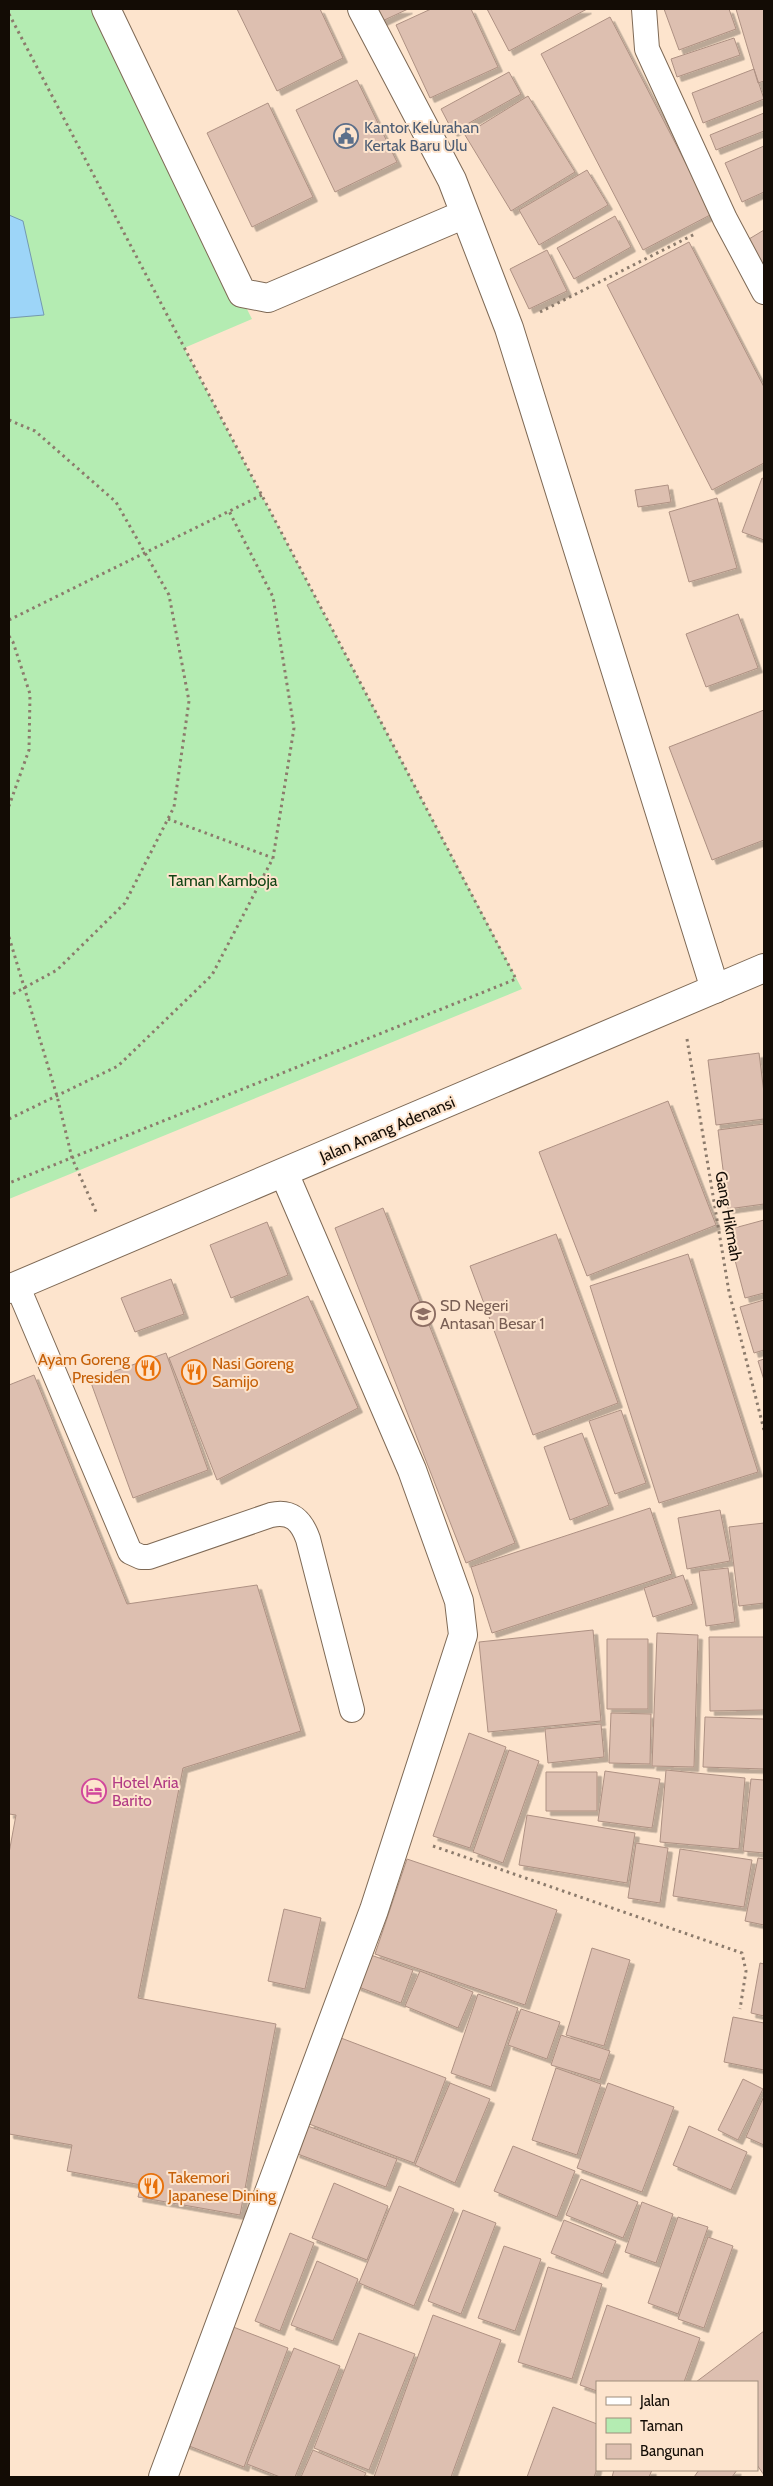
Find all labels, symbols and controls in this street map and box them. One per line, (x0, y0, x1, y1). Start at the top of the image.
place label: Kantor Kelurahan Kertak Baru Ulu (364, 118, 479, 155)
public building icon: Kantor Kelurahan Kertak Baru Ulu (333, 123, 359, 149)
park label: Taman Kamboja (168, 871, 278, 890)
street label: Jalan Anang Adenansi (316, 1092, 458, 1167)
street label: Gang Hikmah (711, 1170, 746, 1263)
place label: SD Negeri Antasan Besar 1 (440, 1296, 545, 1333)
school or university icon: SD Negeri Antasan Besar 1 (410, 1301, 436, 1327)
place label: Ayam Goreng Presiden (38, 1350, 131, 1387)
place label: Nasi Goreng Samijo (212, 1354, 295, 1391)
restaurant icon: Ayam Goreng Presiden (135, 1355, 161, 1381)
restaurant icon: Nasi Goreng Samijo (181, 1359, 207, 1385)
place label: Hotel Aria Barito (112, 1773, 179, 1810)
hotel icon: Hotel Aria Barito (81, 1778, 107, 1804)
place label: Takemori Japanese Dining (167, 2168, 277, 2205)
restaurant icon: Takemori Japanese Dining (138, 2173, 164, 2199)
legend (596, 2381, 758, 2471)
text: Jalan (639, 2392, 670, 2410)
text: Taman (640, 2417, 683, 2435)
text: Bangunan (640, 2442, 704, 2460)

